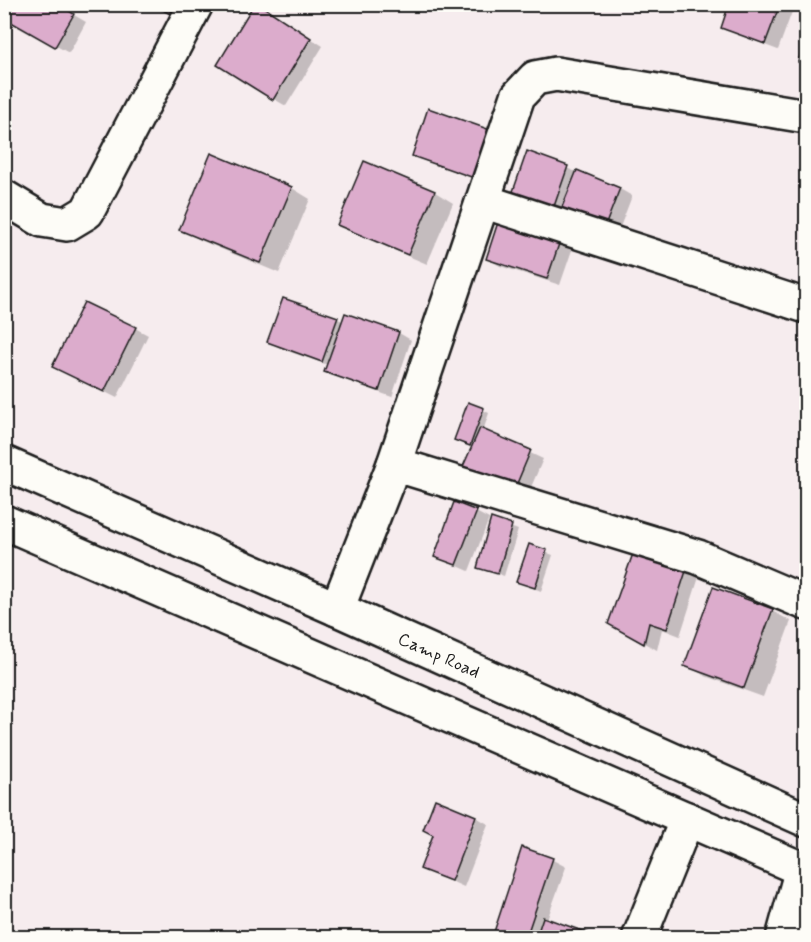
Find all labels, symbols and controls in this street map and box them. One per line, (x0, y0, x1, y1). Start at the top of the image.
street label: Camp Road (394, 627, 483, 685)

